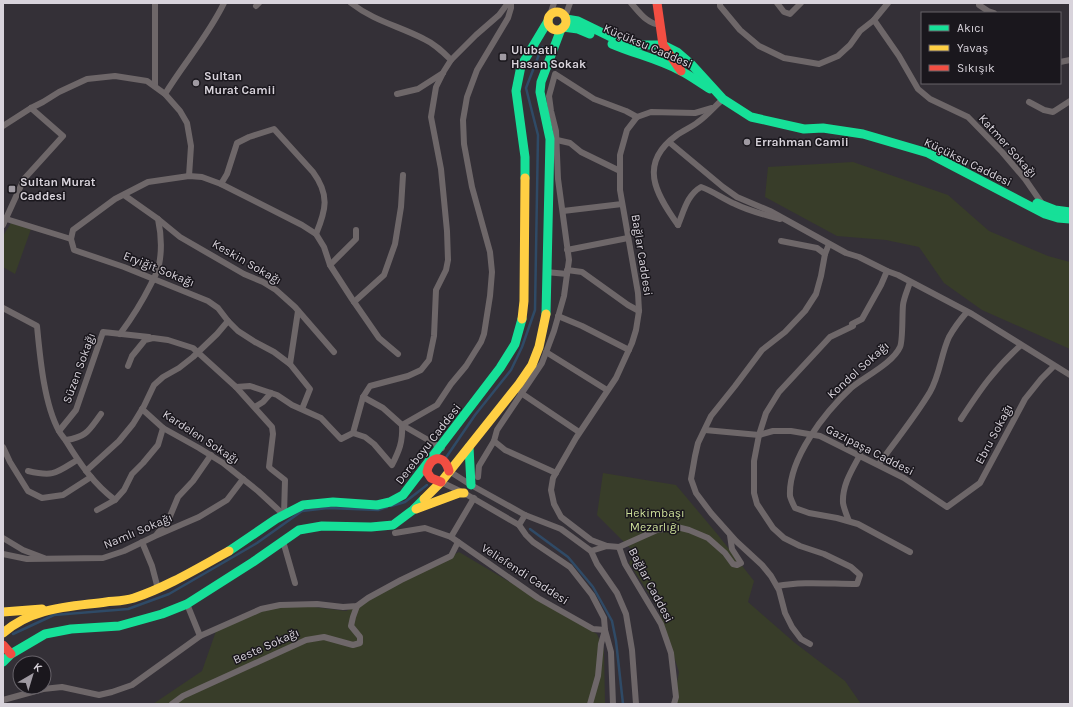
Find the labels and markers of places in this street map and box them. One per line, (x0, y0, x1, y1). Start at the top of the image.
place label: Ulubatlı Hasan Sokak (511, 43, 586, 71)
marker: Ulubatlı Hasan Sokak (498, 52, 508, 62)
place label: Sultan Murat Camii (204, 69, 275, 97)
marker: Sultan Murat Camii (191, 78, 201, 88)
place label: Errahman Camii (755, 135, 849, 149)
marker: Errahman Camii (742, 137, 752, 147)
place label: Sultan Murat Caddesi (20, 175, 96, 203)
marker: Sultan Murat Caddesi (7, 184, 17, 194)

